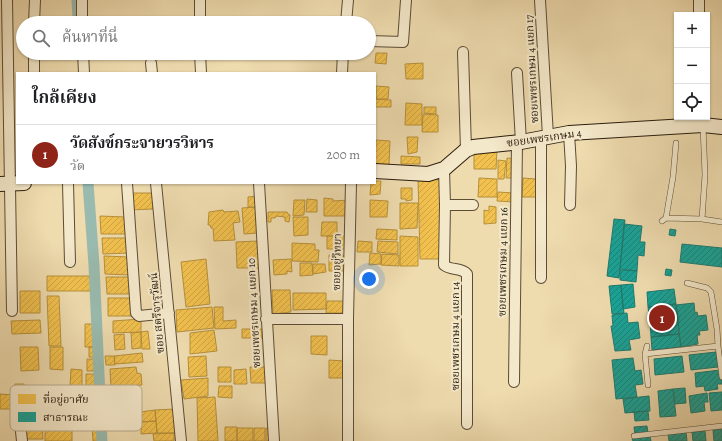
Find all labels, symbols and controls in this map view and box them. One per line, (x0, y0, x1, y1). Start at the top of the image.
map controls (674, 12, 710, 120)
button: + (674, 12, 710, 48)
street label: ซอยเพชรเกษม 4 แยก 17 (522, 14, 542, 124)
search box (16, 16, 376, 60)
icon: search (30, 27, 52, 49)
text: ค้นหาที่นี่ (62, 27, 118, 47)
button: − (674, 48, 710, 84)
button: locate (674, 84, 710, 120)
text: ใกล้เคียง (32, 86, 97, 109)
street label: ซอยเพชรเกษม 4 (506, 125, 582, 151)
text: วัดสังข์กระจายวรวิหาร (70, 133, 214, 153)
text: 1 (43, 146, 47, 163)
text: 200 m (327, 146, 360, 163)
text: วัด (70, 157, 85, 174)
street label: ซอยเพชรเกษม 4 แยก 16 (495, 207, 511, 317)
street label: ซอยอยู่วิทยา (329, 233, 345, 291)
street label: ซอยเพชรเกษม 4 แยก 10 (244, 258, 264, 368)
your location (359, 269, 379, 289)
street label: ซอย สตรีจารุวัฒน์ (146, 272, 168, 354)
street label: ซอยเพชรเกษม 4 แยก 14 (448, 281, 463, 391)
pin: 1 (649, 303, 675, 333)
legend (10, 385, 142, 431)
text: ที่อยู่อาศัย (43, 391, 89, 407)
text: สาธารณะ (43, 410, 88, 425)

